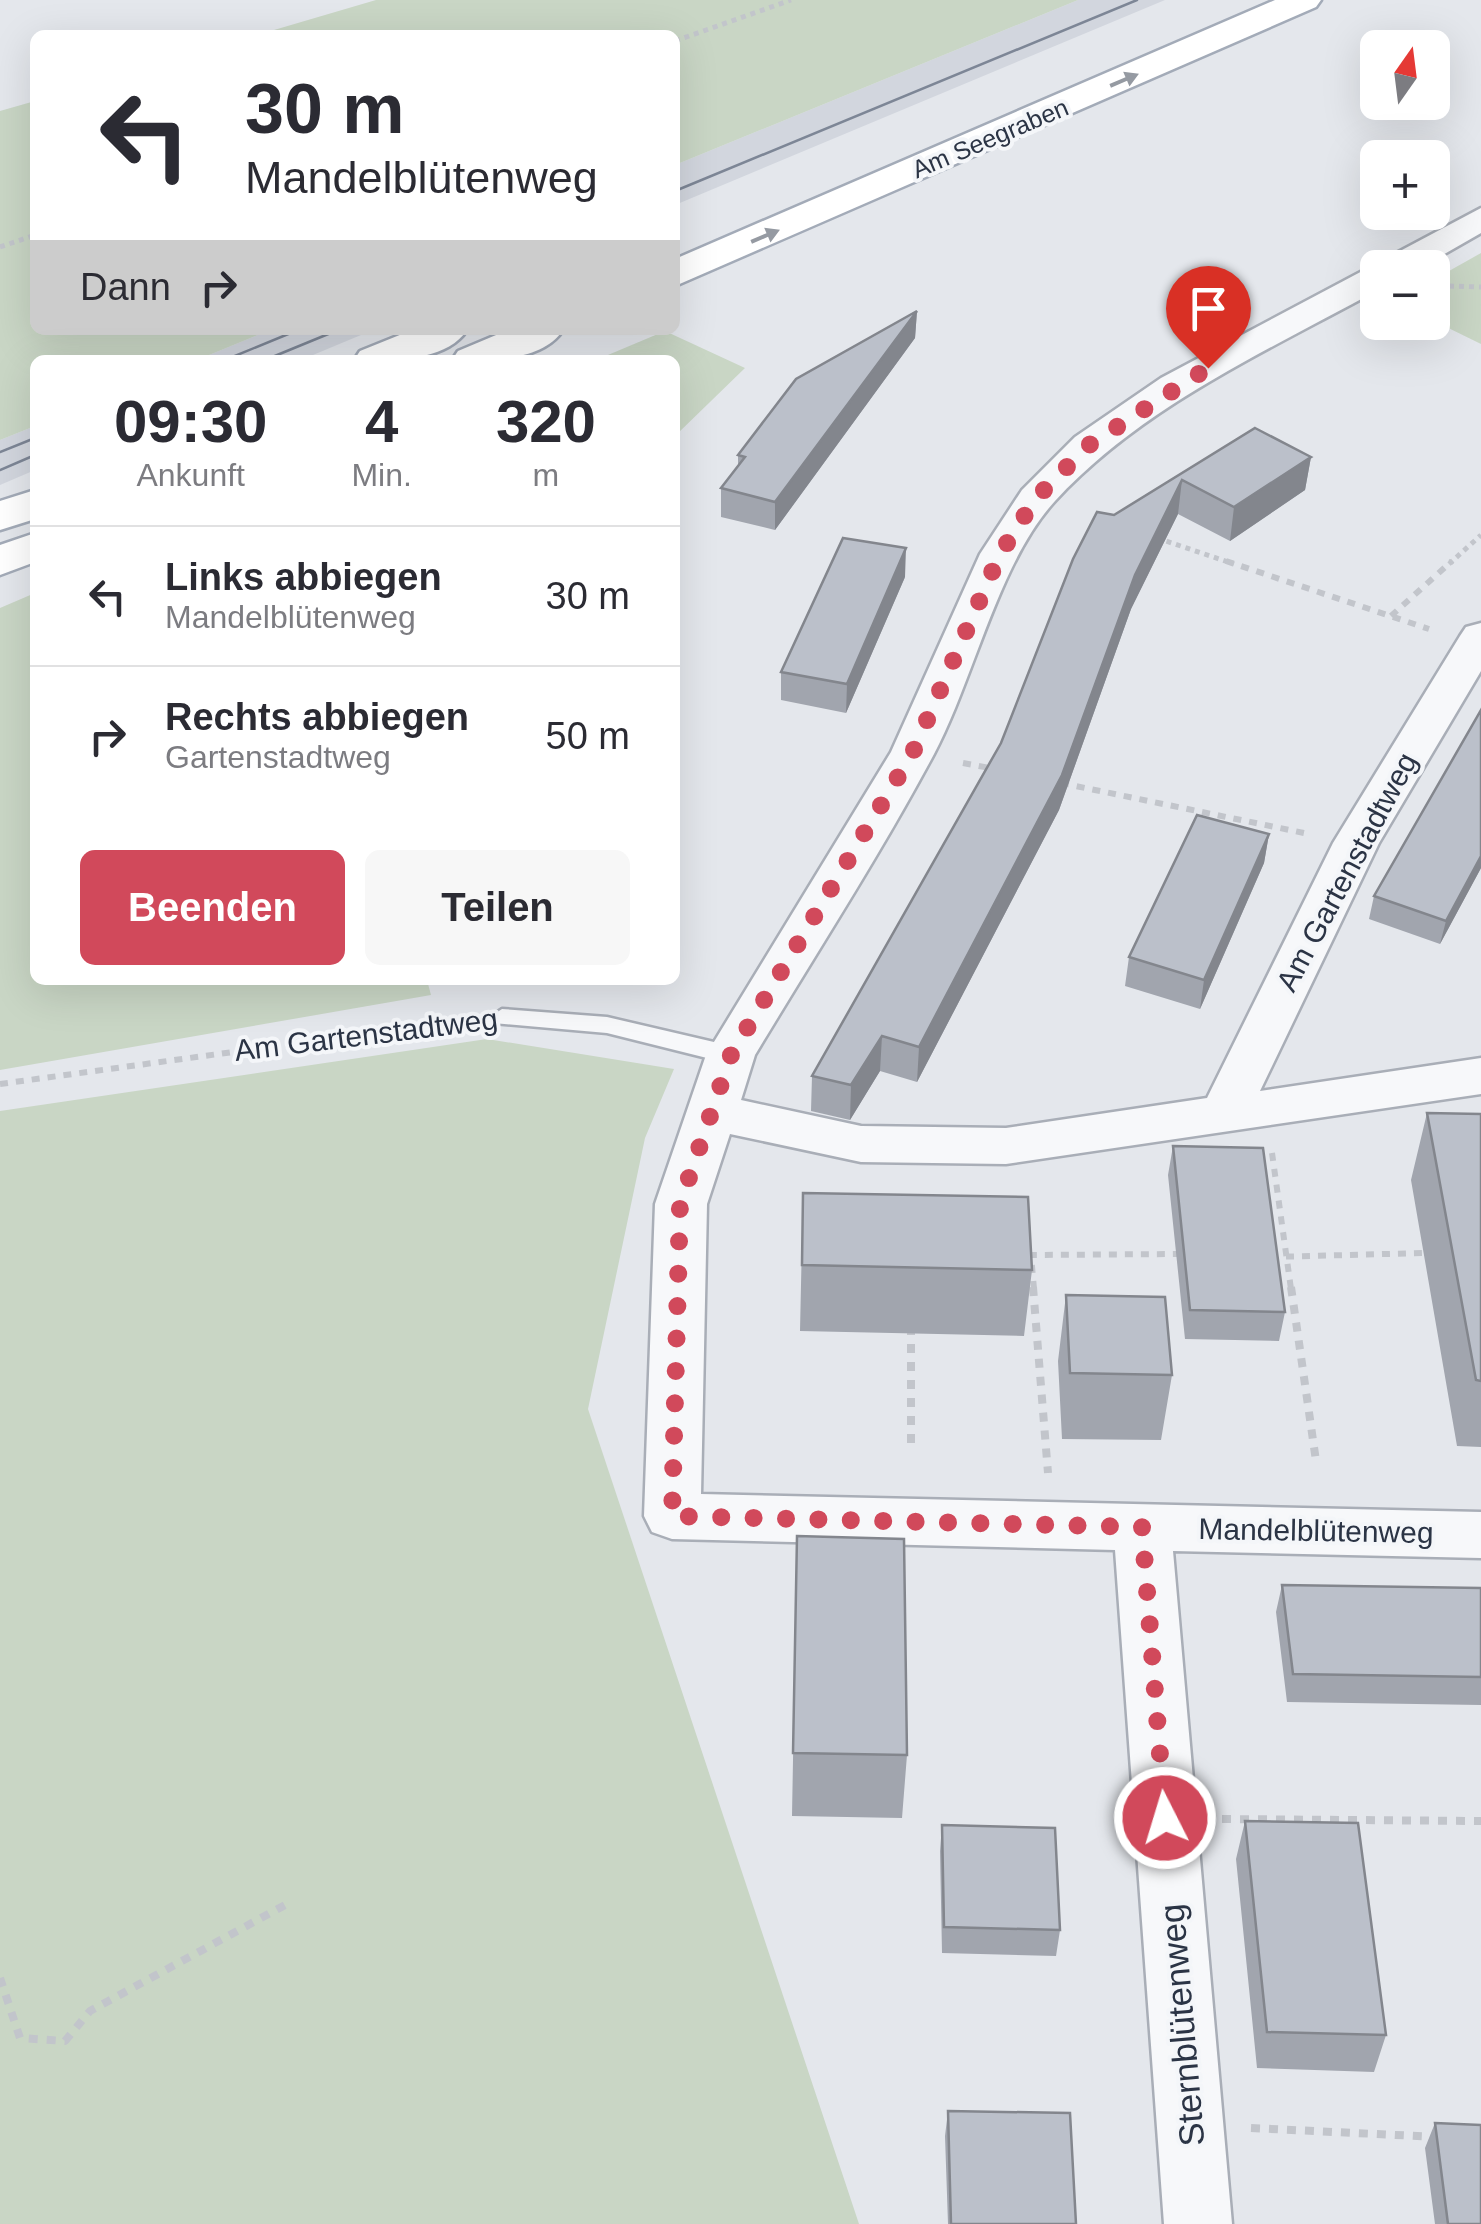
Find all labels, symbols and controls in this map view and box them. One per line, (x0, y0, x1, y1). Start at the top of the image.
north arrow (1360, 30, 1450, 120)
map controls (1360, 30, 1450, 340)
icon: left (80, 70, 210, 200)
text: 30 m (245, 70, 405, 148)
one-way arrow (1109, 72, 1139, 88)
street label: Am Seegraben (908, 93, 1072, 183)
button: + (1360, 140, 1450, 230)
text: Mandelblütenweg (245, 152, 598, 203)
one-way arrow (750, 228, 780, 244)
button: − (1360, 250, 1450, 340)
icon: right (191, 260, 246, 315)
text: Dann (80, 266, 171, 308)
pin (1166, 266, 1251, 369)
icon: arrive (1181, 281, 1236, 336)
text: 09:30 (114, 388, 267, 455)
text: 4 (365, 388, 398, 455)
text: 320 (496, 388, 596, 455)
text: Ankunft (136, 457, 245, 493)
text: Min. (351, 457, 412, 493)
text: m (533, 457, 559, 493)
text: Links abbiegen (165, 556, 442, 598)
icon: left (80, 569, 135, 624)
text: 30 m (546, 575, 630, 617)
text: Mandelblütenweg (165, 599, 416, 635)
text: Rechts abbiegen (165, 696, 469, 738)
icon: right (80, 709, 135, 764)
text: 50 m (546, 715, 630, 757)
text: Gartenstadtweg (165, 739, 391, 775)
street label: Am Gartenstadtweg (1270, 747, 1423, 997)
button: Beenden (80, 850, 345, 965)
button: Teilen (365, 850, 630, 965)
street label: Am Gartenstadtweg (232, 1002, 500, 1067)
street label: Mandelblütenweg (1198, 1512, 1434, 1549)
position arrow (1113, 1766, 1217, 1870)
street label: Sternblütenweg (1151, 1902, 1212, 2148)

